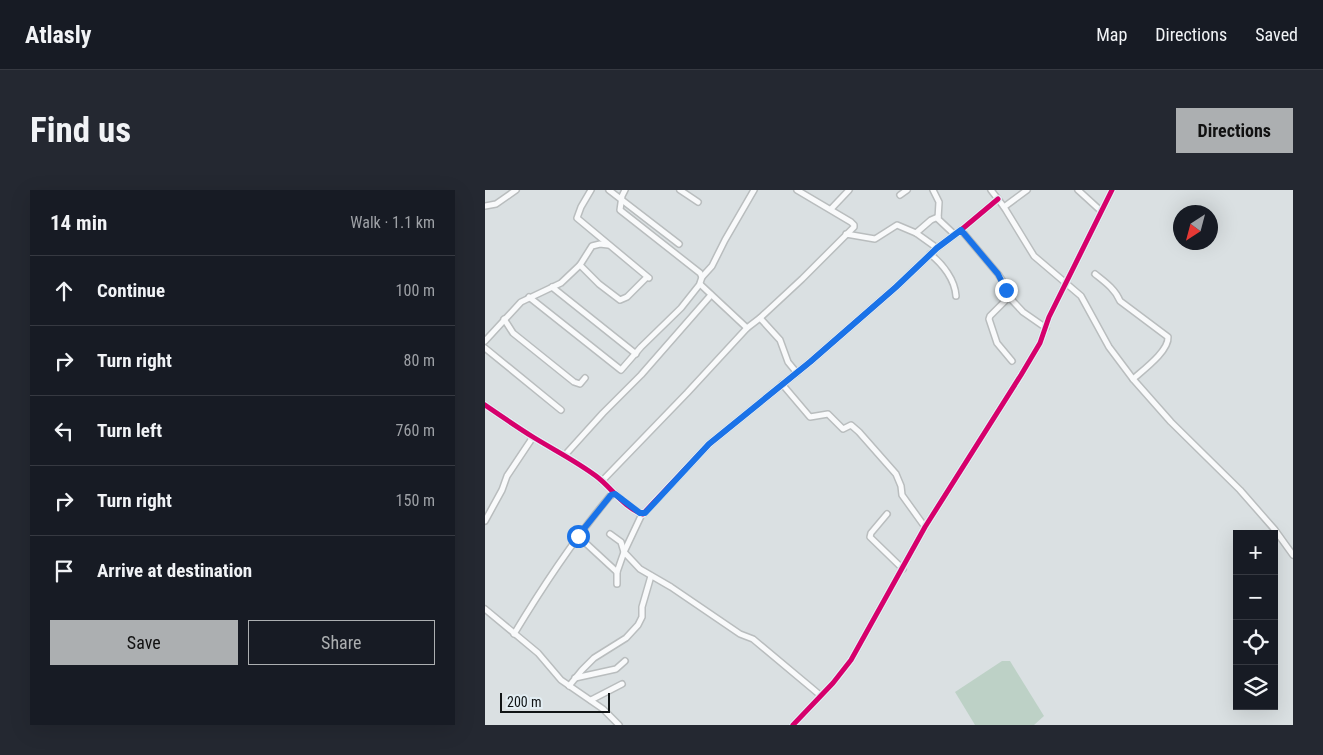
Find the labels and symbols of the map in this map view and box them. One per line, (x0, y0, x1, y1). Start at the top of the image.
north arrow (1173, 205, 1218, 250)
route end (995, 279, 1018, 302)
route start (567, 525, 590, 548)
scale bar (500, 690, 610, 713)

